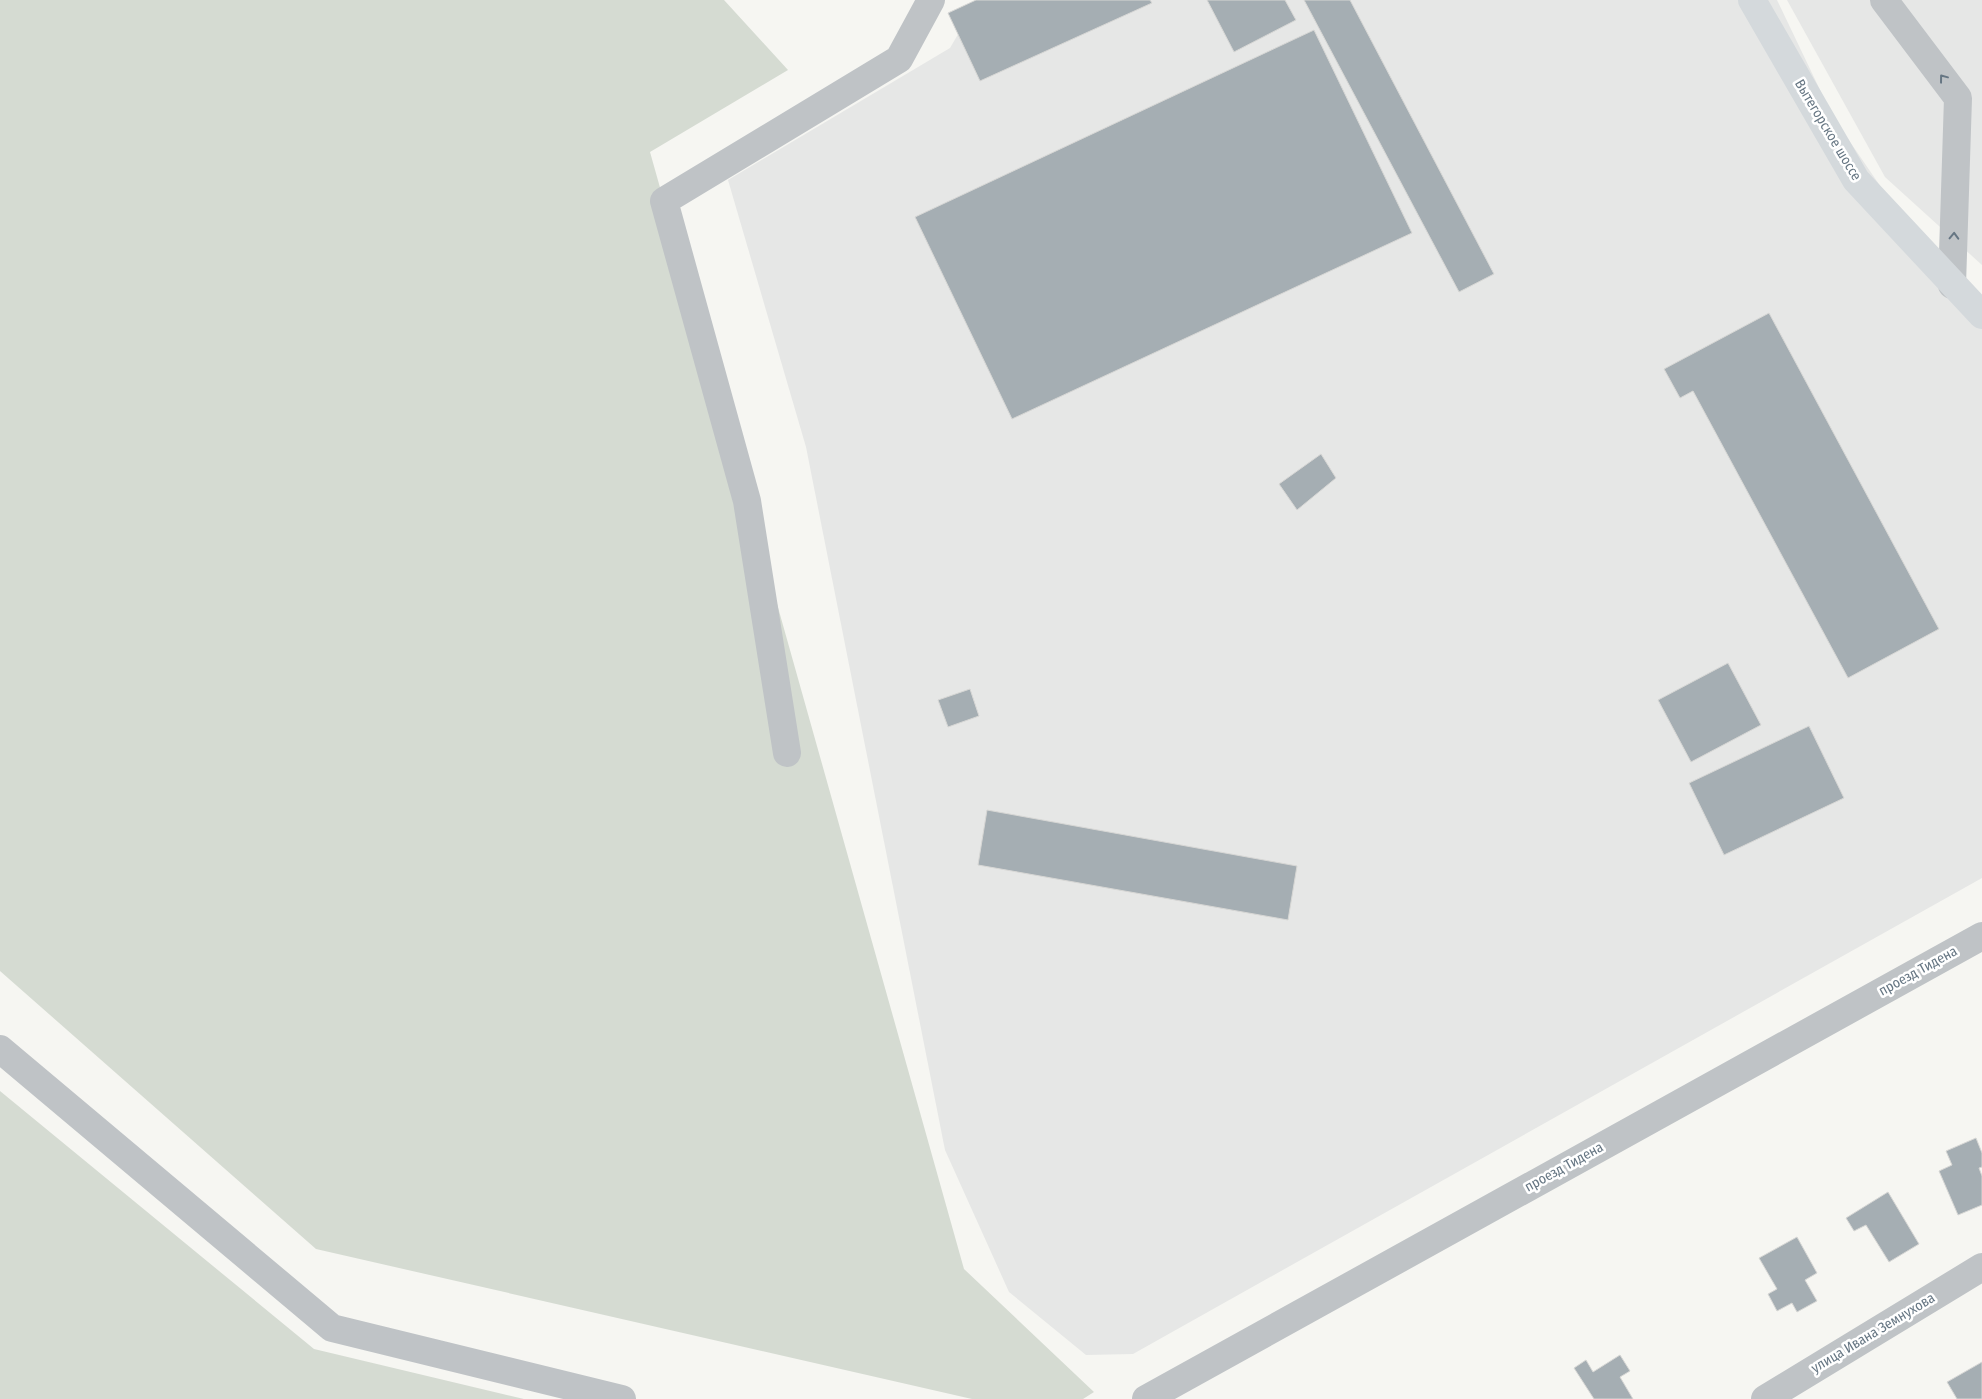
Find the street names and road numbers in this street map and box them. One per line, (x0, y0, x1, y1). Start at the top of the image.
street label: Вытегорское шоссе (1791, 76, 1865, 184)
street label: проезд Тидена (1876, 942, 1960, 1000)
street label: проезд Тидена (1522, 1138, 1606, 1196)
street label: улица Ивана Земнухова (1808, 1289, 1938, 1377)

